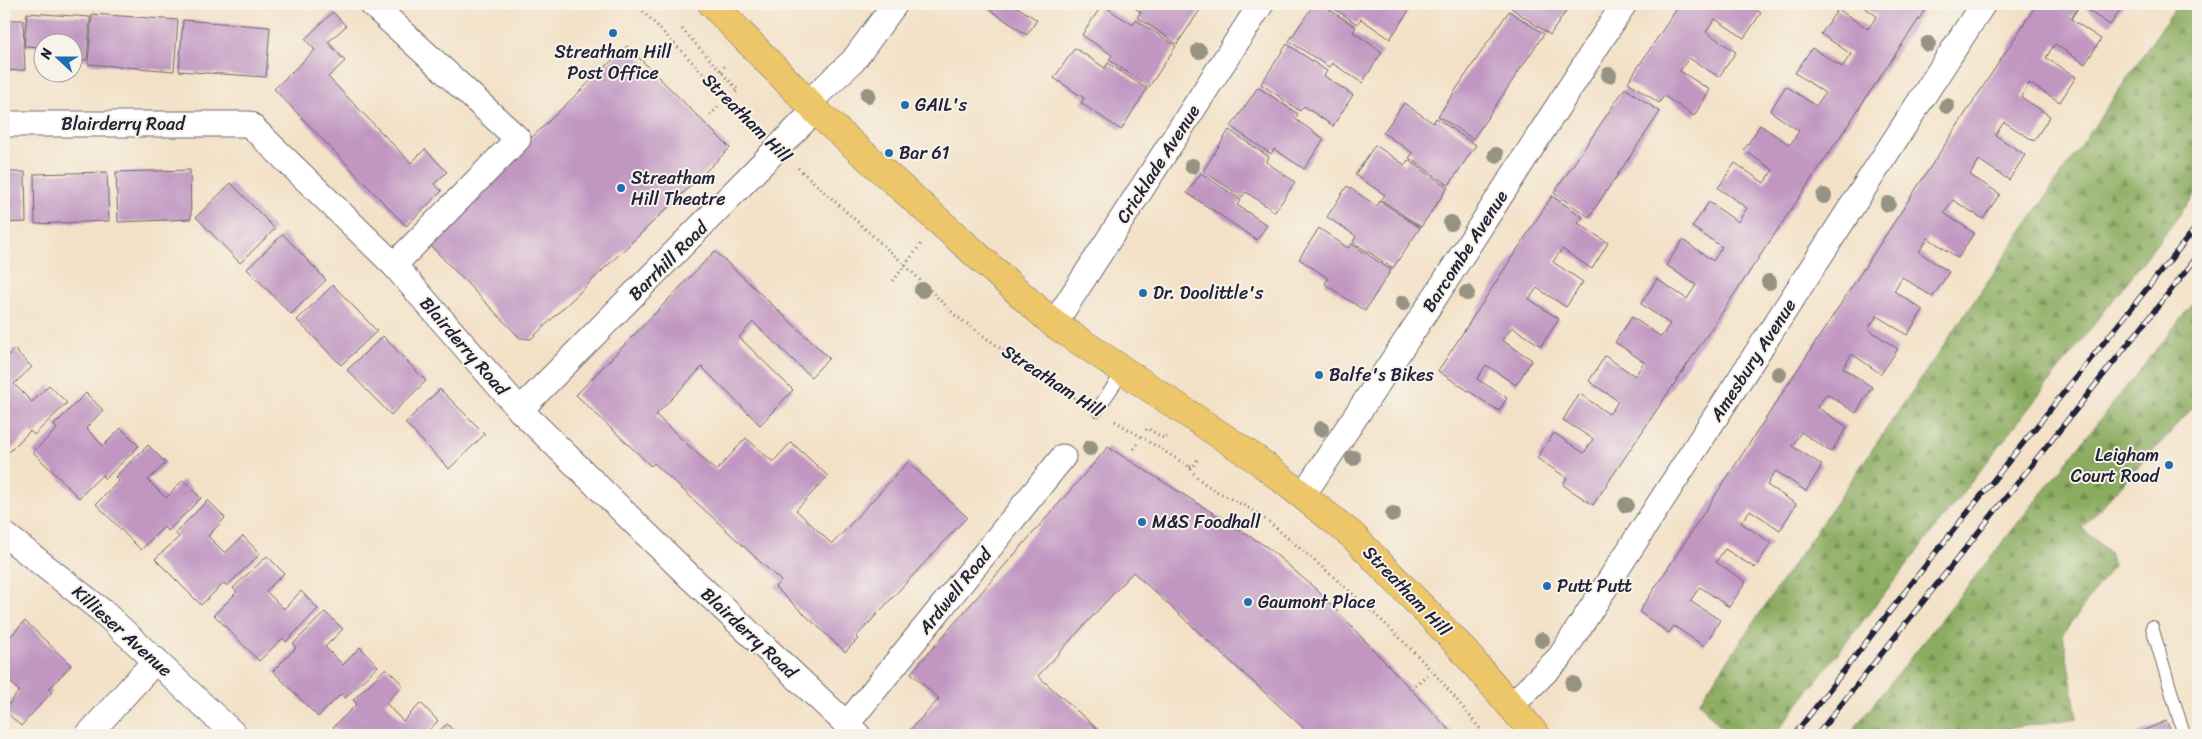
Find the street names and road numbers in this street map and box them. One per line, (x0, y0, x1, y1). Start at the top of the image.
street label: Streatham Hill (694, 65, 800, 171)
street label: Cricklade Avenue (1107, 98, 1209, 230)
street label: Blairderry Road (61, 108, 186, 140)
street label: Barcombe Avenue (1413, 183, 1517, 319)
street label: Barrhill Road (620, 212, 717, 309)
street label: Blairderry Road (411, 289, 518, 404)
street label: Amesbury Avenue (1701, 292, 1805, 429)
street label: Streatham Hill (995, 336, 1112, 427)
street label: Streatham Hill (1355, 538, 1460, 645)
street label: Ardwell Road (909, 539, 1001, 642)
street label: Killieser Avenue (64, 577, 180, 685)
street label: Blairderry Road (693, 579, 806, 688)

